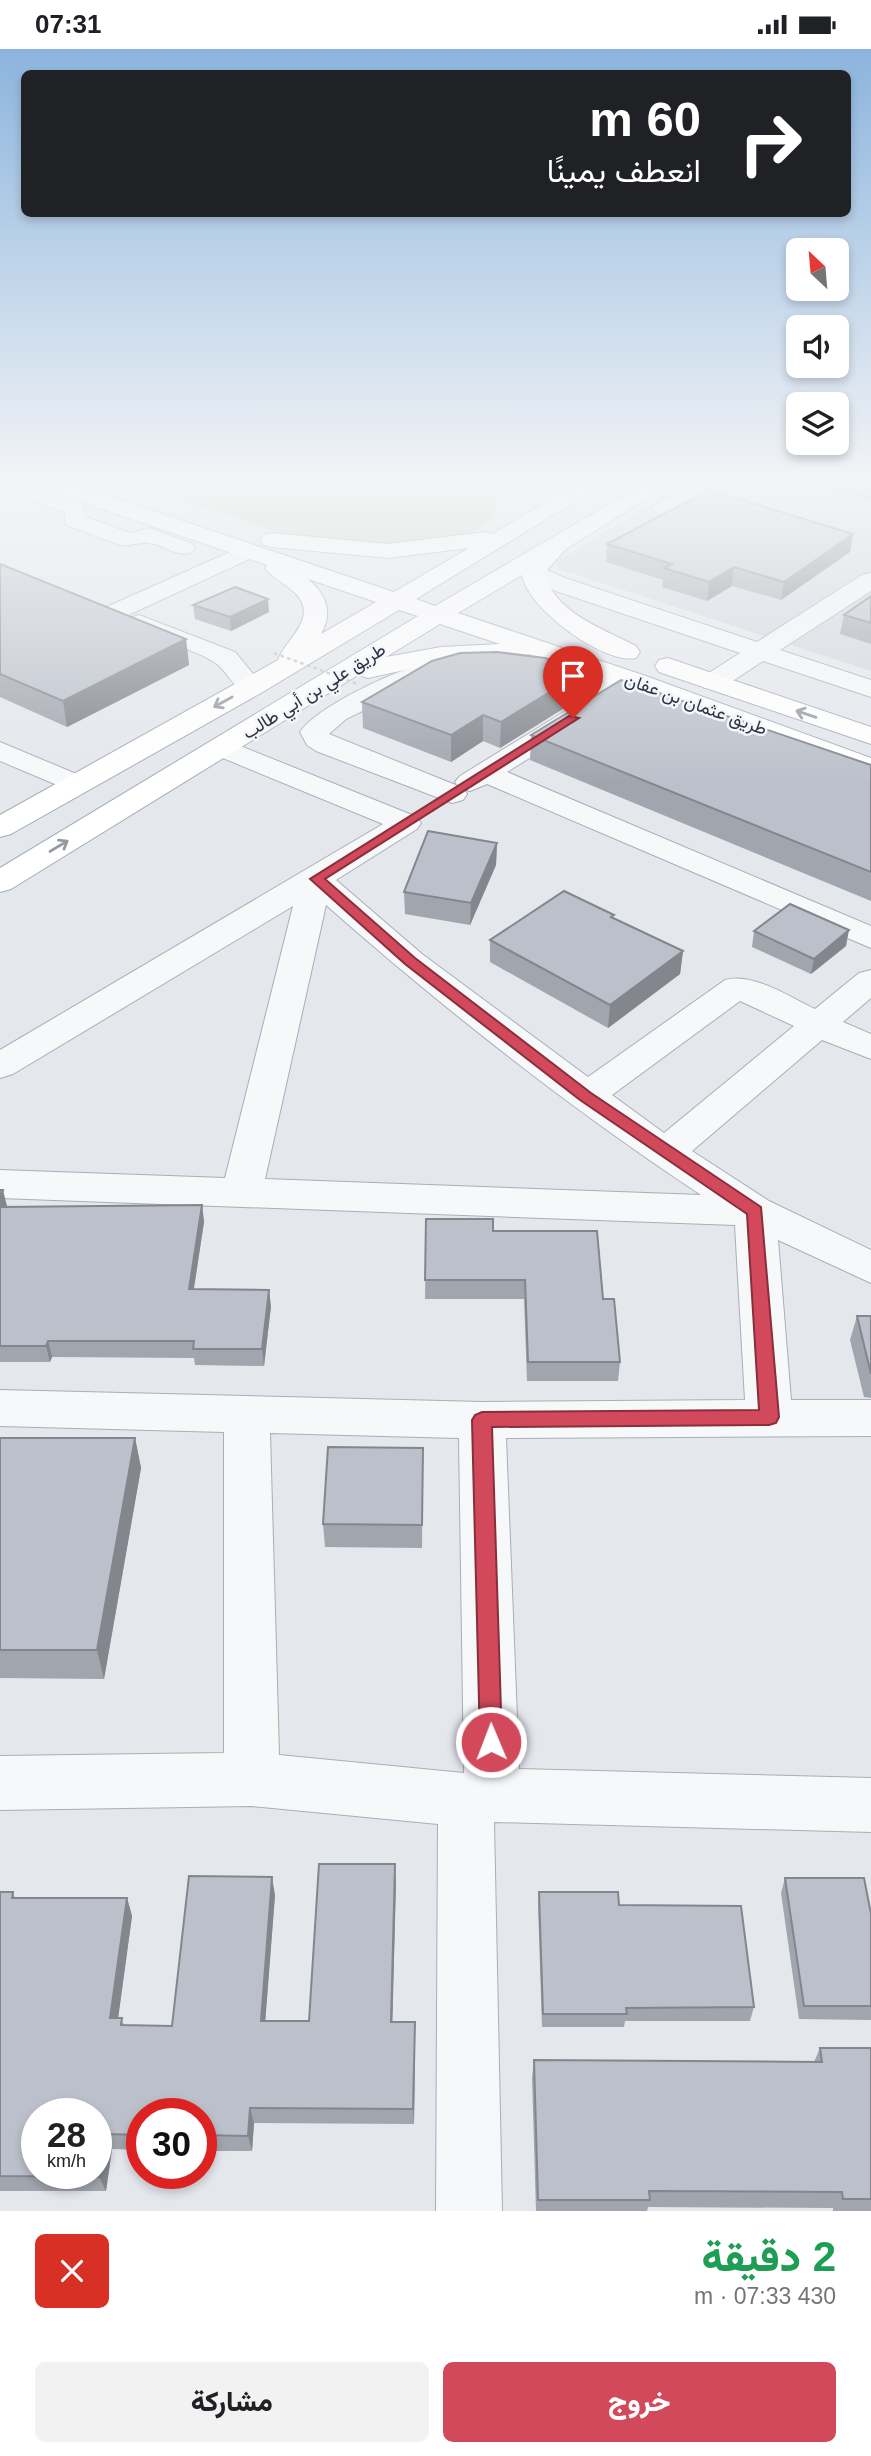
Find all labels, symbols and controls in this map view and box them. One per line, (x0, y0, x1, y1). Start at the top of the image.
text: 07:31 (35, 9, 102, 39)
text: 60 m (589, 92, 701, 146)
icon: right (725, 98, 816, 189)
text: انعطف يمينًا (547, 153, 701, 189)
north arrow (786, 238, 849, 301)
map controls (786, 238, 849, 455)
button: sound (786, 315, 849, 378)
button: layers (786, 392, 849, 455)
street label: طريق علي بن أبي طالب (239, 639, 392, 747)
pin (543, 646, 603, 718)
icon: arrive (554, 657, 592, 695)
street label: طريق عثمان بن عفان (622, 669, 770, 740)
one-way arrow (213, 695, 233, 709)
one-way arrow (796, 707, 818, 719)
one-way arrow (48, 839, 68, 853)
position arrow (454, 1705, 528, 1779)
speed limit sign: 30 (126, 2098, 217, 2189)
text: 28 (47, 2115, 86, 2154)
text: km/h (47, 2151, 86, 2171)
text: 2 دقيقة (702, 2233, 836, 2280)
button: close (35, 2234, 109, 2308)
text: 430 m · 07:33 (694, 2283, 836, 2309)
button: مشاركة (35, 2362, 429, 2442)
button: خروج (443, 2362, 836, 2442)

